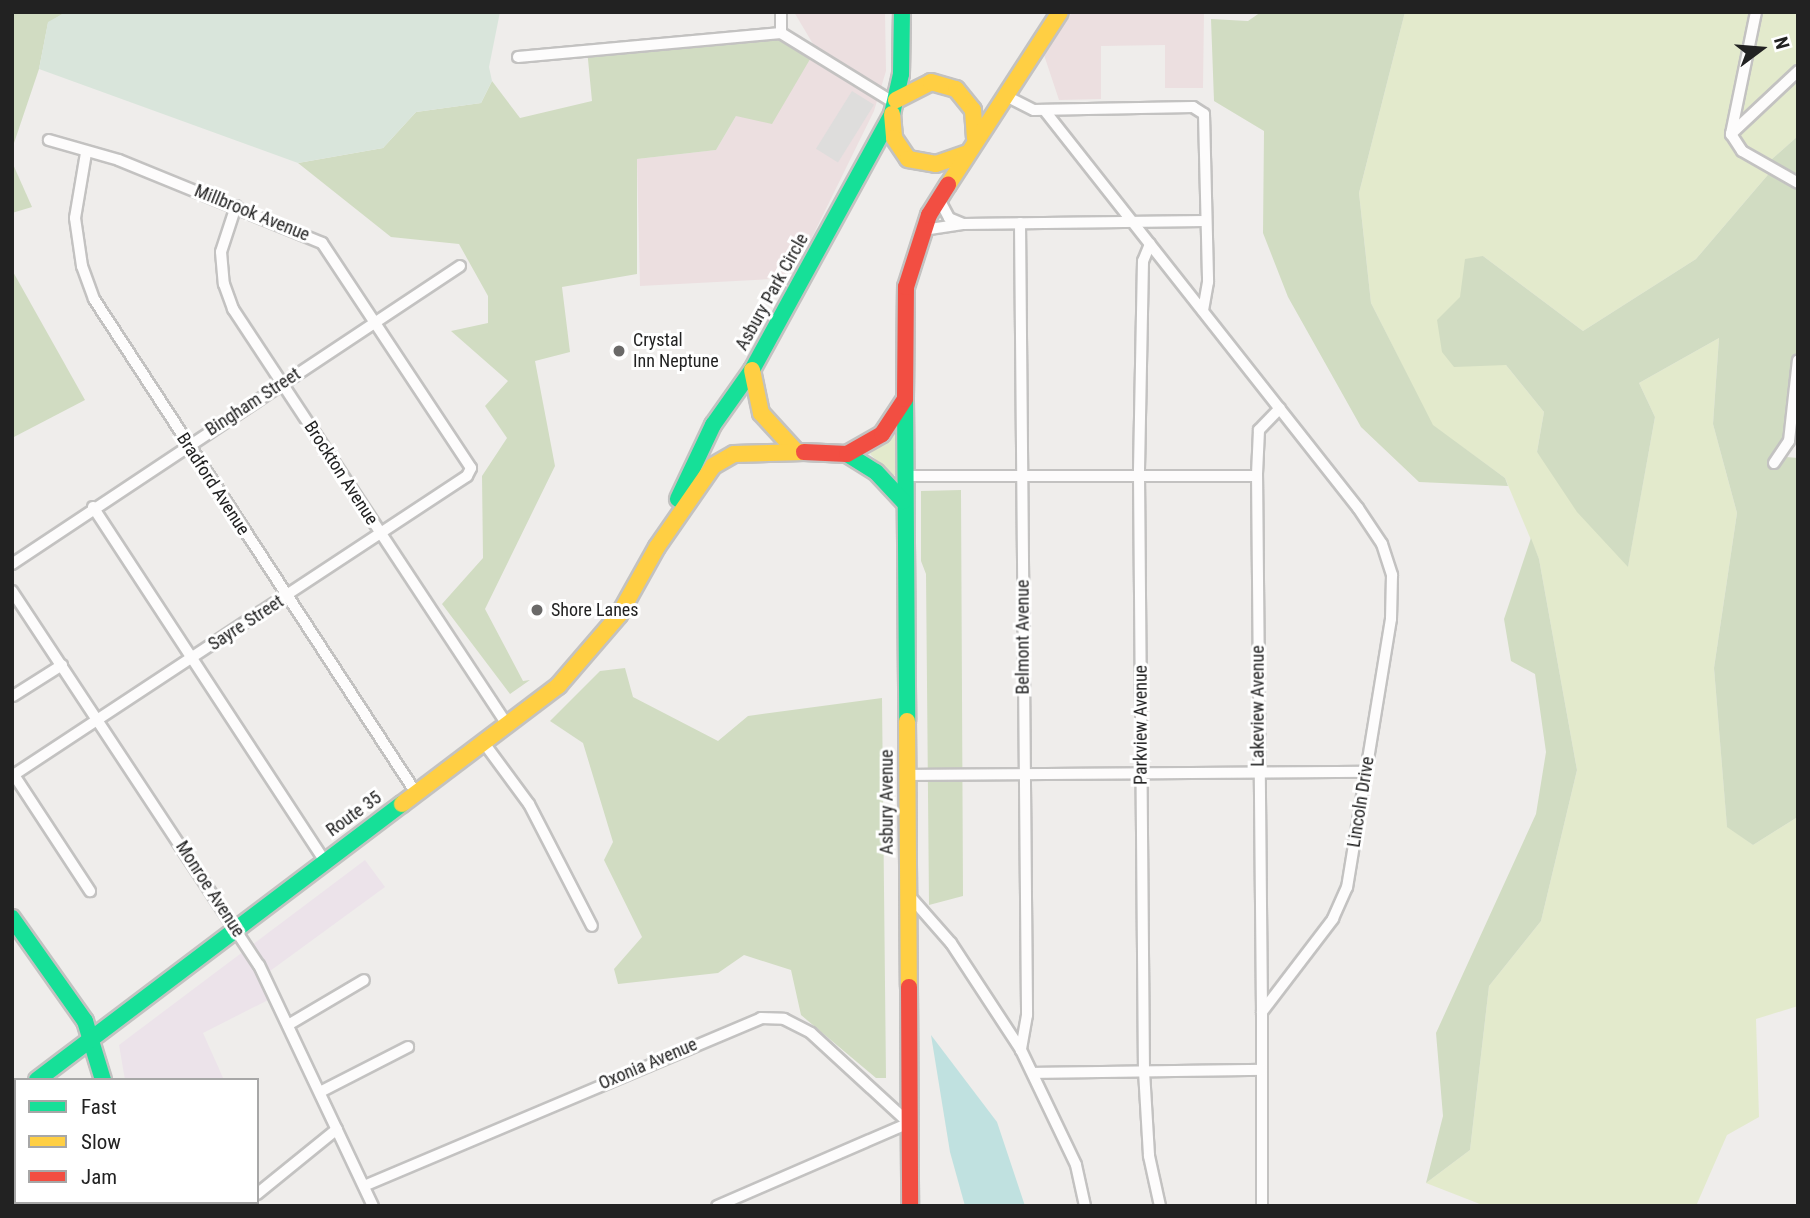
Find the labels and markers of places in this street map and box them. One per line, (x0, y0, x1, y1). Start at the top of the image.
place label: Crystal Inn Neptune (633, 330, 719, 372)
marker: Crystal Inn Neptune (611, 343, 627, 359)
place label: Shore Lanes (551, 599, 638, 621)
marker: Shore Lanes (529, 602, 545, 618)

